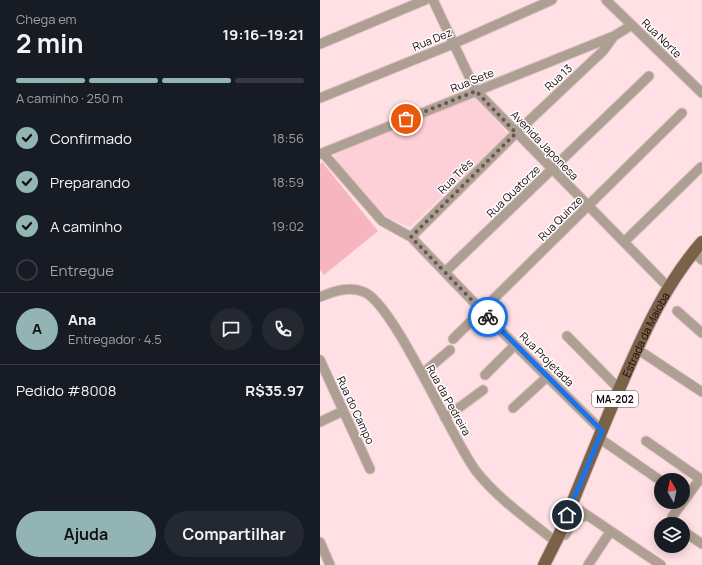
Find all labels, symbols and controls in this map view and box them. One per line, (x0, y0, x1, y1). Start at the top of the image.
text: Chega em (16, 10, 77, 28)
street label: Rua Norte (639, 15, 686, 61)
text: 19:16–19:21 (223, 24, 304, 45)
street label: Rua Dez (410, 24, 454, 54)
text: 2 min (16, 25, 84, 61)
street label: Rua 13 (541, 61, 575, 93)
street label: Rua Sete (448, 64, 496, 95)
text: A caminho · 250 m (16, 89, 123, 107)
pin (389, 102, 423, 136)
street label: Avenida Japonesa (508, 107, 582, 183)
icon: bag (395, 108, 417, 130)
icon: check (16, 127, 38, 149)
text: Confirmado (50, 128, 132, 149)
text: 18:56 (272, 129, 304, 147)
street label: Rua Três (434, 155, 476, 197)
street label: Rua Quatorze (483, 161, 543, 220)
icon: check (16, 171, 38, 193)
text: Preparando (50, 172, 130, 193)
text: 18:59 (272, 173, 304, 191)
street label: Rua Quinze (534, 192, 586, 244)
icon: check (16, 215, 38, 237)
text: A caminho (50, 216, 122, 237)
text: 19:02 (272, 217, 304, 235)
text: Entregue (50, 260, 114, 281)
street label: Estrada da Maioba (618, 289, 672, 379)
courier (468, 297, 508, 337)
icon: bike (477, 306, 499, 328)
button: chat (210, 308, 252, 350)
button: phone (262, 308, 304, 350)
text: Ana (68, 309, 96, 330)
text: A (32, 318, 42, 339)
street label: Rua Projetada (517, 329, 577, 389)
text: Entregador · 4.5 (68, 330, 162, 348)
street label: Rua da Pedreira (423, 362, 475, 438)
street label: Rua do Campo (334, 374, 378, 447)
text: Pedido #8008 (16, 380, 116, 401)
text: R$35.97 (245, 380, 304, 401)
road number: MA-202 (592, 391, 638, 407)
north arrow (654, 473, 690, 509)
map controls (654, 473, 690, 553)
pin (550, 498, 584, 532)
icon: home (556, 504, 578, 526)
button: Ajuda (16, 511, 156, 557)
button: Compartilhar (164, 511, 304, 557)
button: layers (654, 517, 690, 553)

